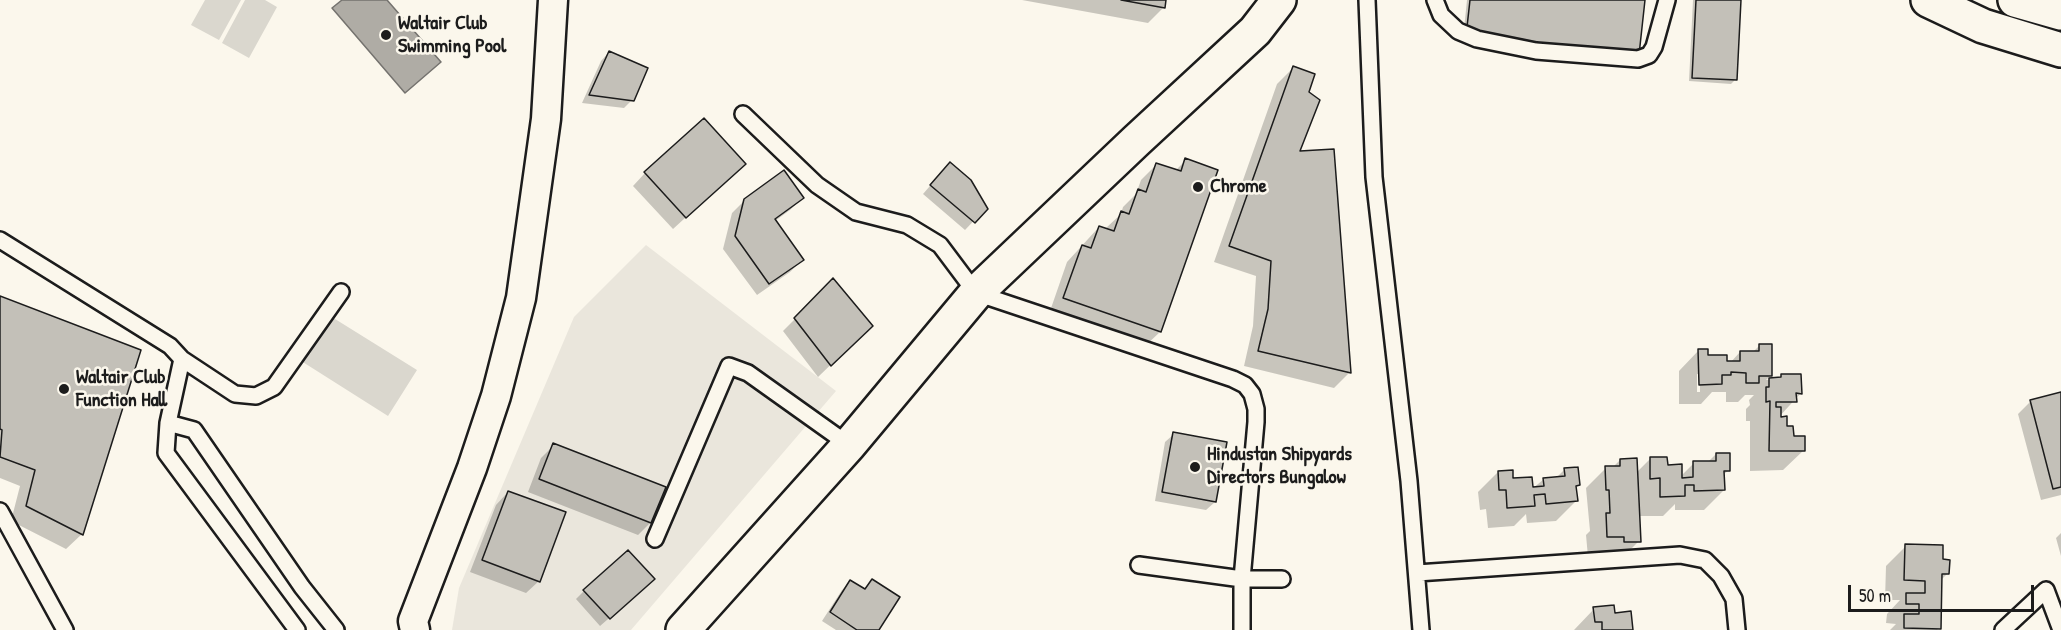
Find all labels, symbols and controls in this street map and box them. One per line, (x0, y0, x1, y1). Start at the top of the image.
place label: Waltair Club Swimming Pool (398, 12, 506, 59)
marker: Waltair Club Swimming Pool (379, 28, 393, 42)
place label: Chrome (1210, 175, 1267, 199)
marker: Chrome (1191, 180, 1205, 194)
place label: Waltair Club Function Hall (76, 366, 167, 413)
marker: Waltair Club Function Hall (57, 382, 71, 396)
place label: Hindustan Shipyards Directors Bungalow (1207, 443, 1352, 490)
marker: Hindustan Shipyards Directors Bungalow (1188, 460, 1202, 474)
scale bar (1851, 573, 2037, 611)
text: 50 m (1859, 583, 1891, 608)

